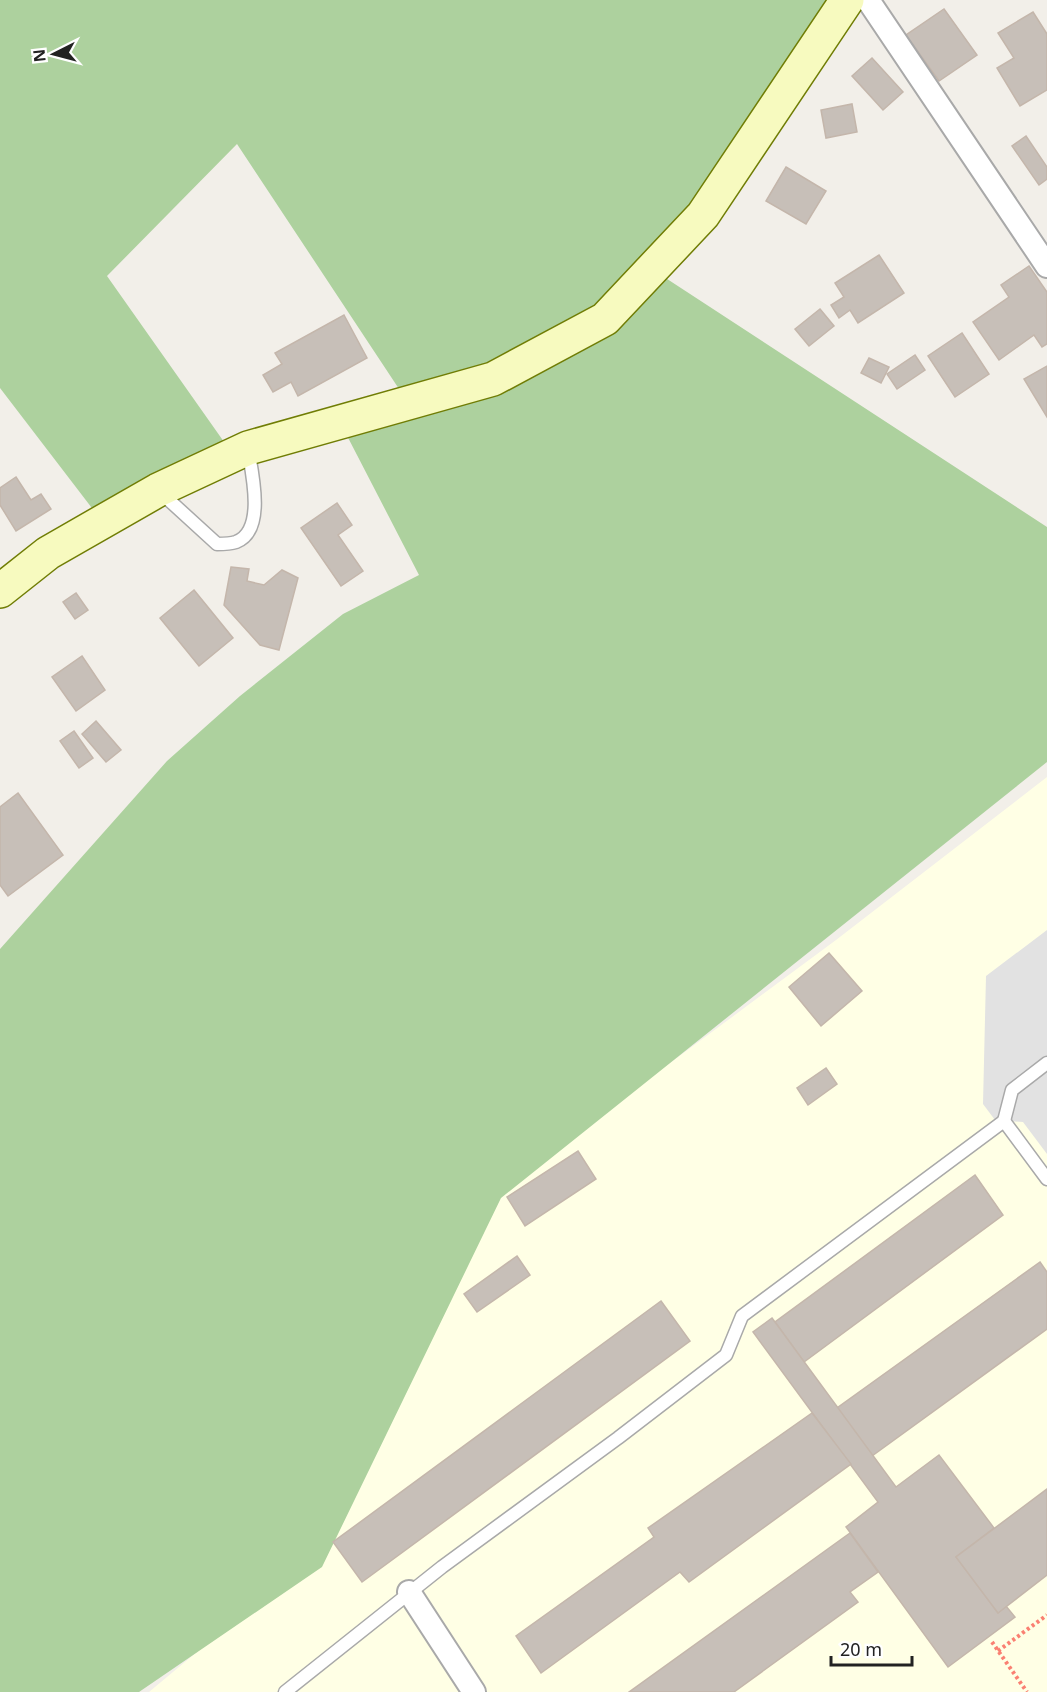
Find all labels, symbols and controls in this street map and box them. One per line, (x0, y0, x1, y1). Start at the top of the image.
north arrow (24, 24, 84, 84)
text: N (27, 48, 51, 63)
scale bar (831, 1629, 912, 1667)
text: 20 m (840, 1637, 882, 1661)

